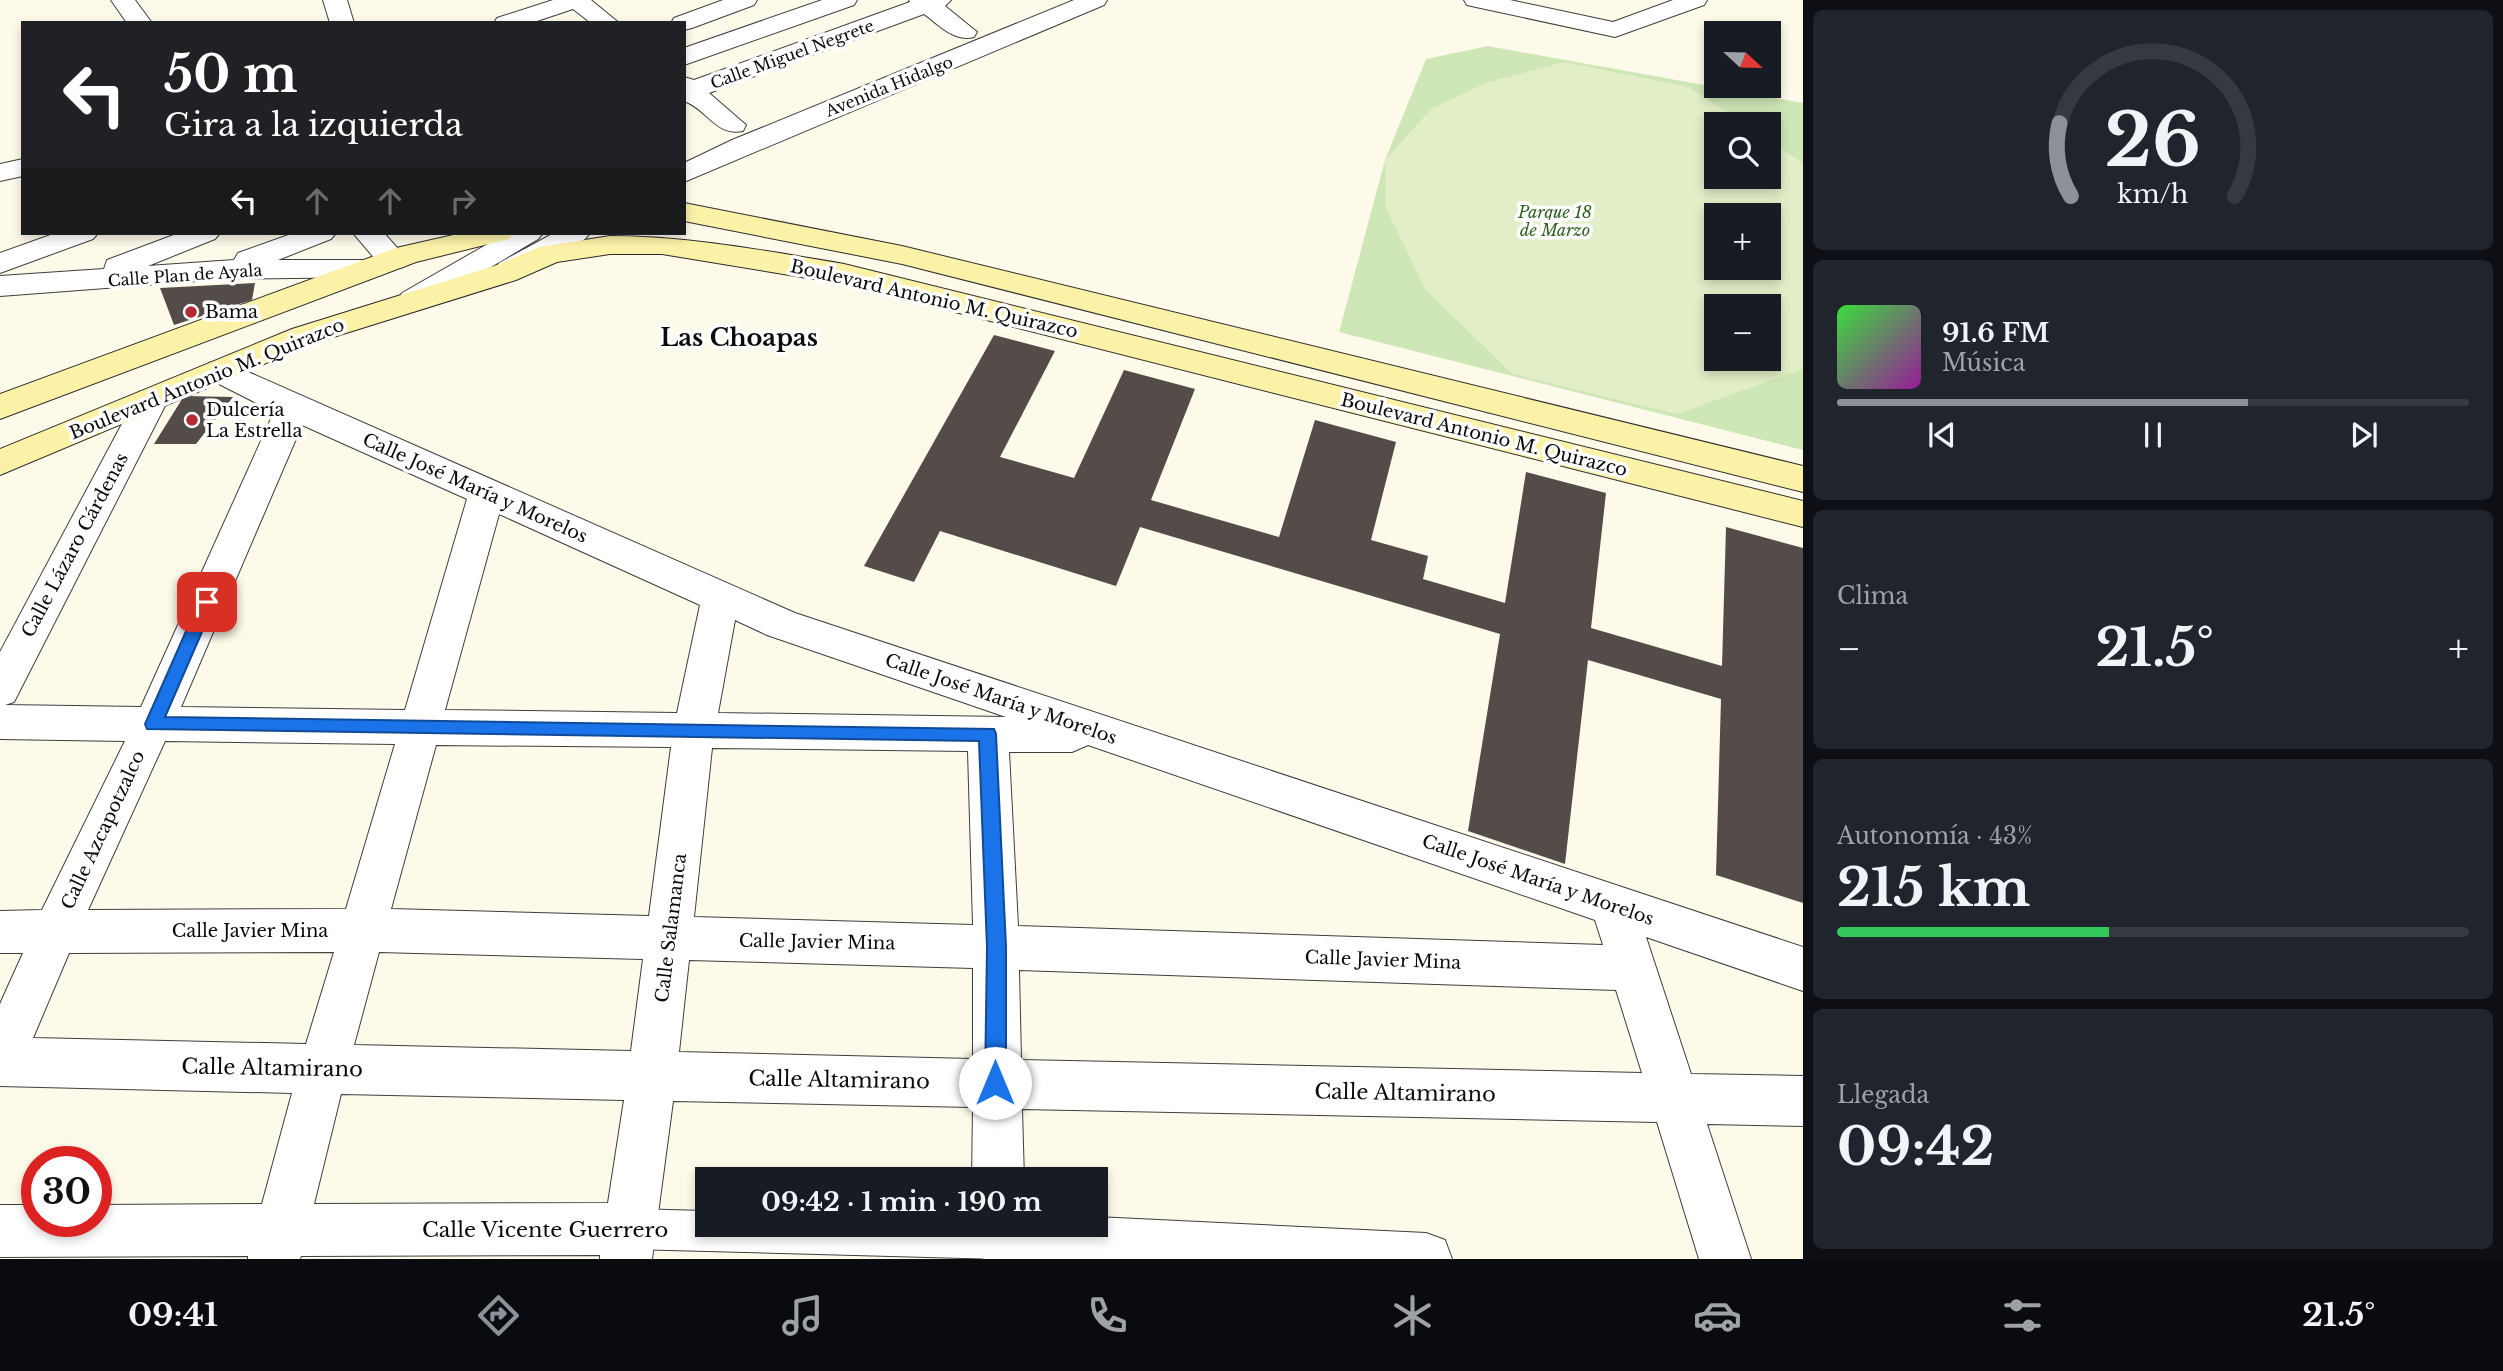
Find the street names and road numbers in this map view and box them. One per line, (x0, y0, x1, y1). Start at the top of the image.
street label: Calle Miguel Negrete (707, 15, 877, 93)
street label: Avenida Hidalgo (821, 51, 956, 121)
street label: Boulevard Antonio M. Quirazco (788, 255, 1080, 343)
street label: Calle Plan de Ayala (107, 260, 263, 290)
street label: Boulevard Antonio M. Quirazco (66, 314, 348, 444)
street label: Boulevard Antonio M. Quirazco (1338, 389, 1630, 481)
street label: Calle José María y Morelos (359, 428, 591, 548)
street label: Calle Lázaro Cárdenas (17, 449, 133, 641)
street label: Calle José María y Morelos (882, 649, 1120, 749)
street label: Calle Azcapotzalco (57, 747, 149, 913)
street label: Calle José María y Morelos (1419, 830, 1657, 930)
street label: Calle Salamanca (651, 852, 691, 1004)
street label: Calle Javier Mina (172, 920, 328, 942)
street label: Calle Javier Mina (739, 930, 895, 954)
street label: Calle Javier Mina (1304, 946, 1462, 974)
street label: Calle Altamirano (181, 1053, 363, 1083)
street label: Calle Altamirano (748, 1065, 930, 1095)
street label: Calle Altamirano (1314, 1078, 1496, 1108)
street label: Calle Vicente Guerrero (422, 1217, 668, 1243)

